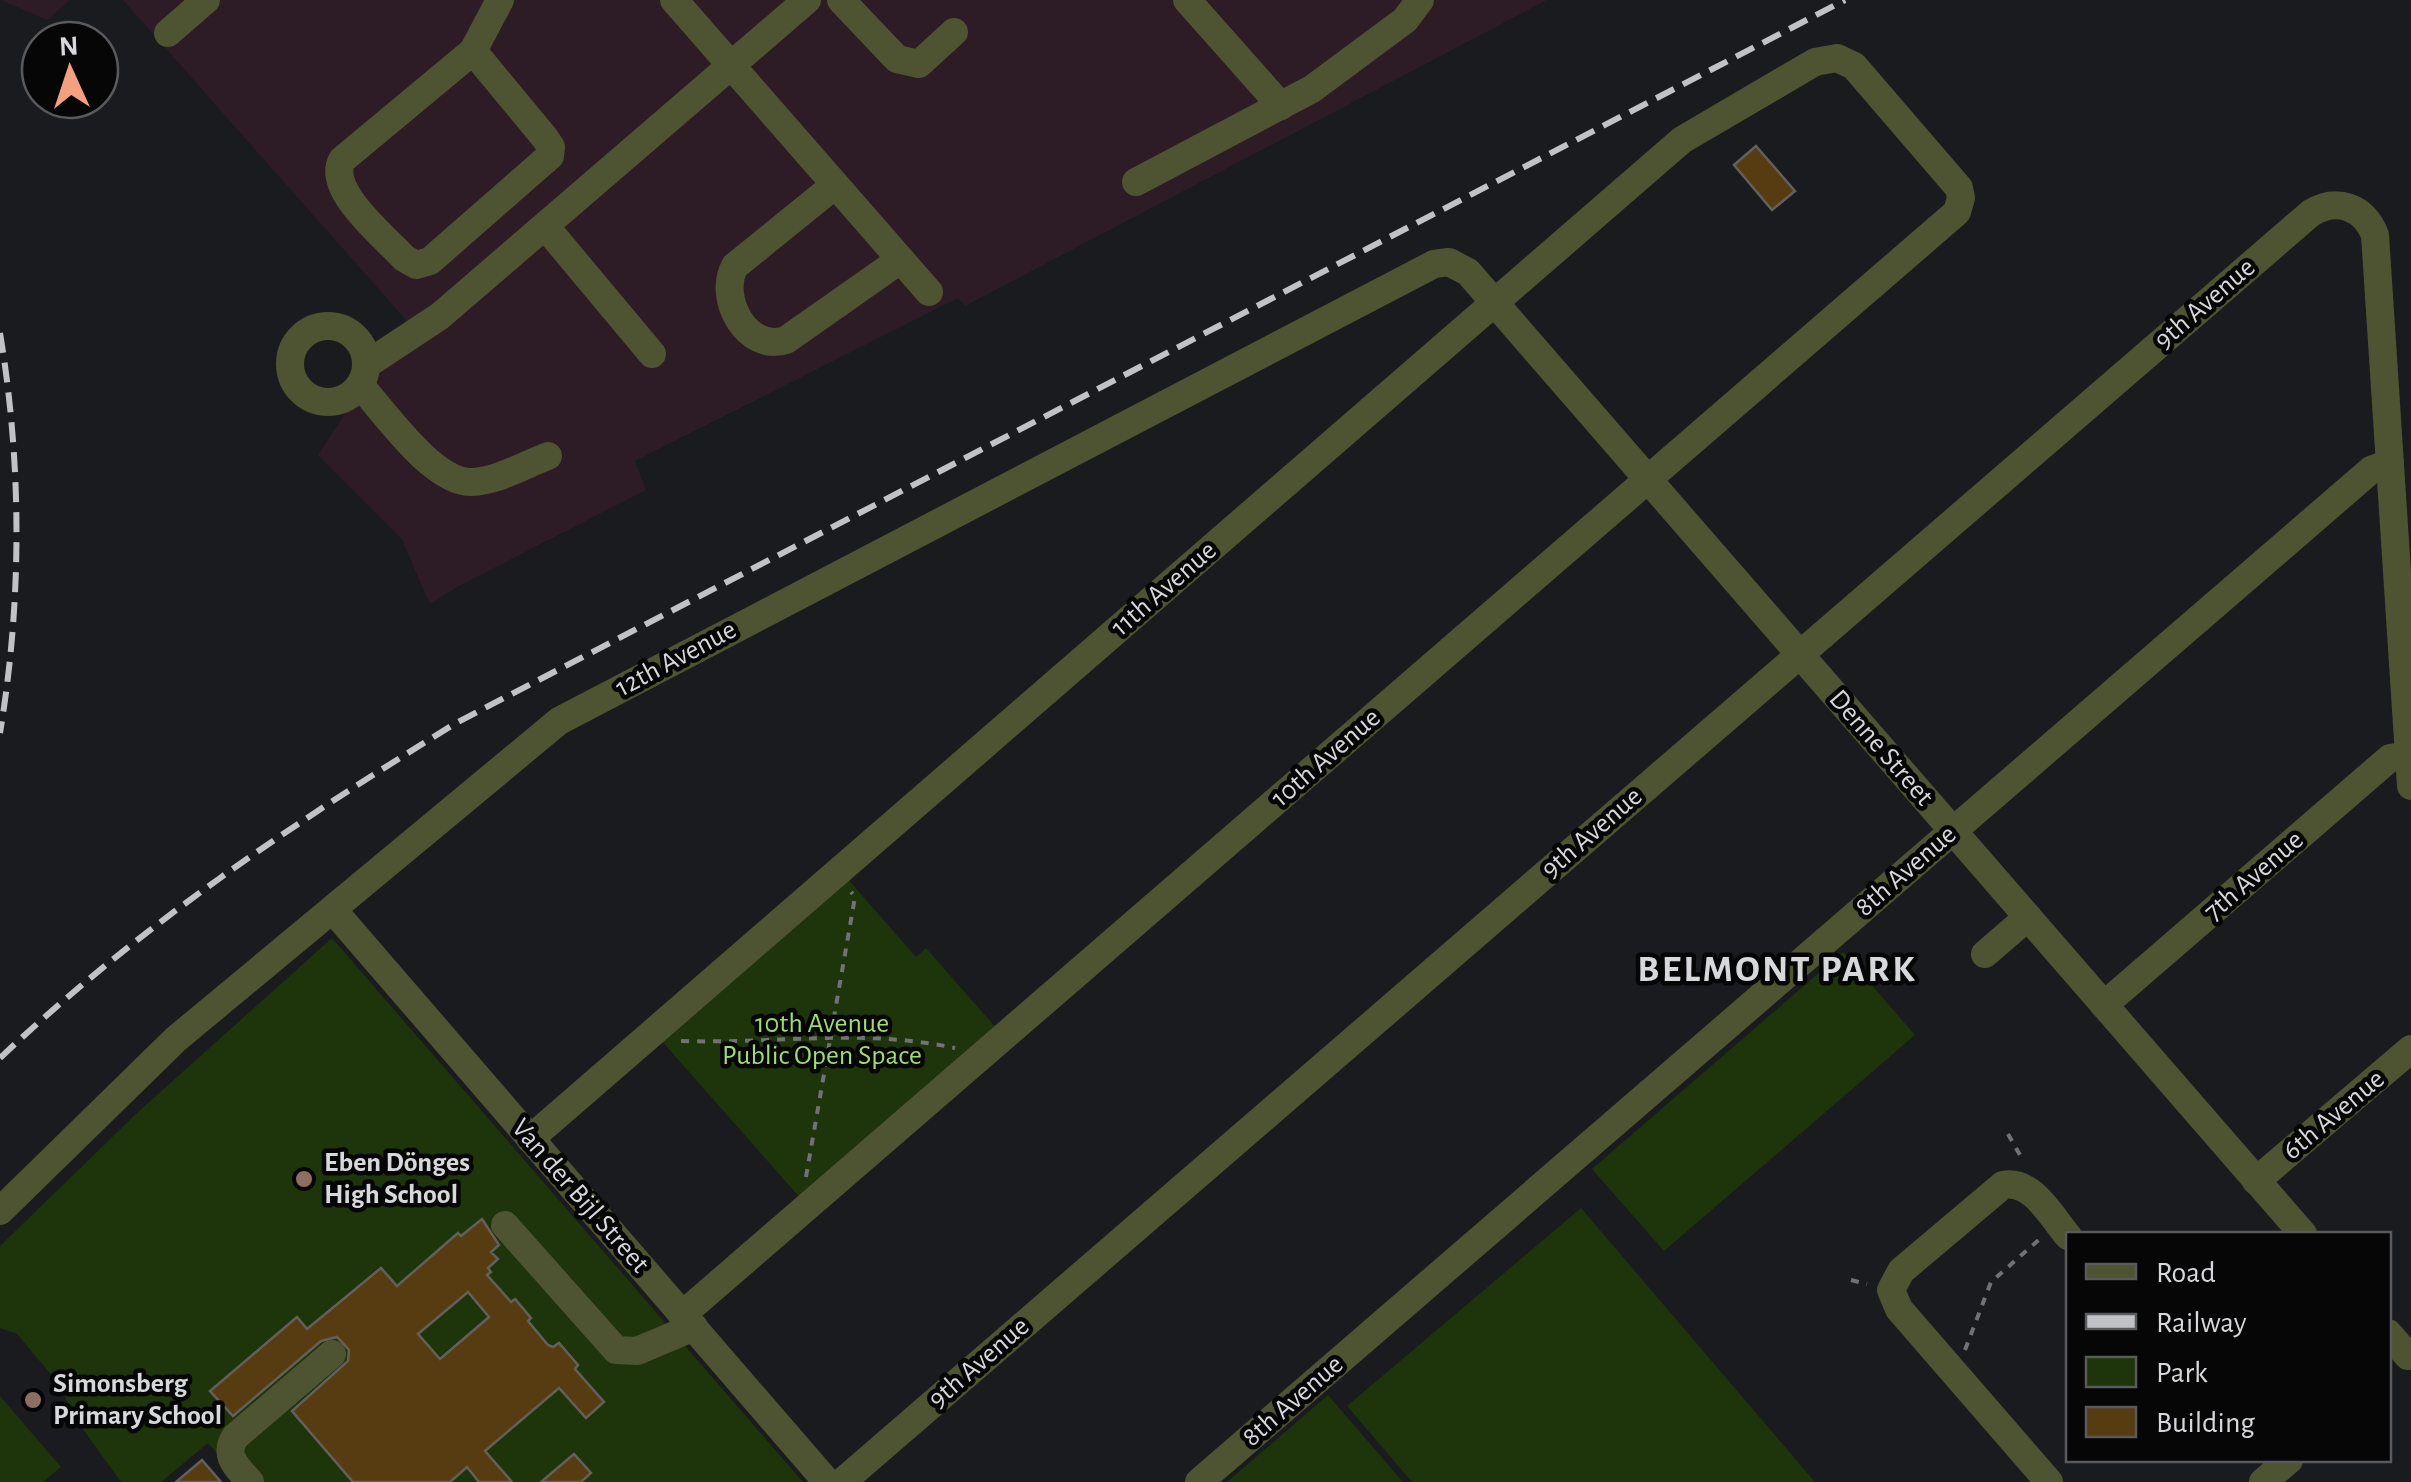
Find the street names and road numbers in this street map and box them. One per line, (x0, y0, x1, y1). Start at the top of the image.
street label: 9th Avenue (2149, 253, 2261, 355)
street label: 11th Avenue (1106, 536, 1222, 642)
street label: 12th Avenue (611, 616, 741, 702)
street label: Denne Street (1824, 685, 1939, 811)
street label: 10th Avenue (1266, 703, 1386, 813)
street label: 9th Avenue (1536, 782, 1648, 884)
street label: 8th Avenue (1850, 820, 1962, 922)
street label: 7th Avenue (2199, 826, 2309, 926)
street label: 6th Avenue (2278, 1065, 2390, 1165)
street label: Van der Bijl Street (506, 1114, 654, 1278)
street label: 9th Avenue (923, 1312, 1035, 1414)
street label: 8th Avenue (1237, 1350, 1349, 1452)

